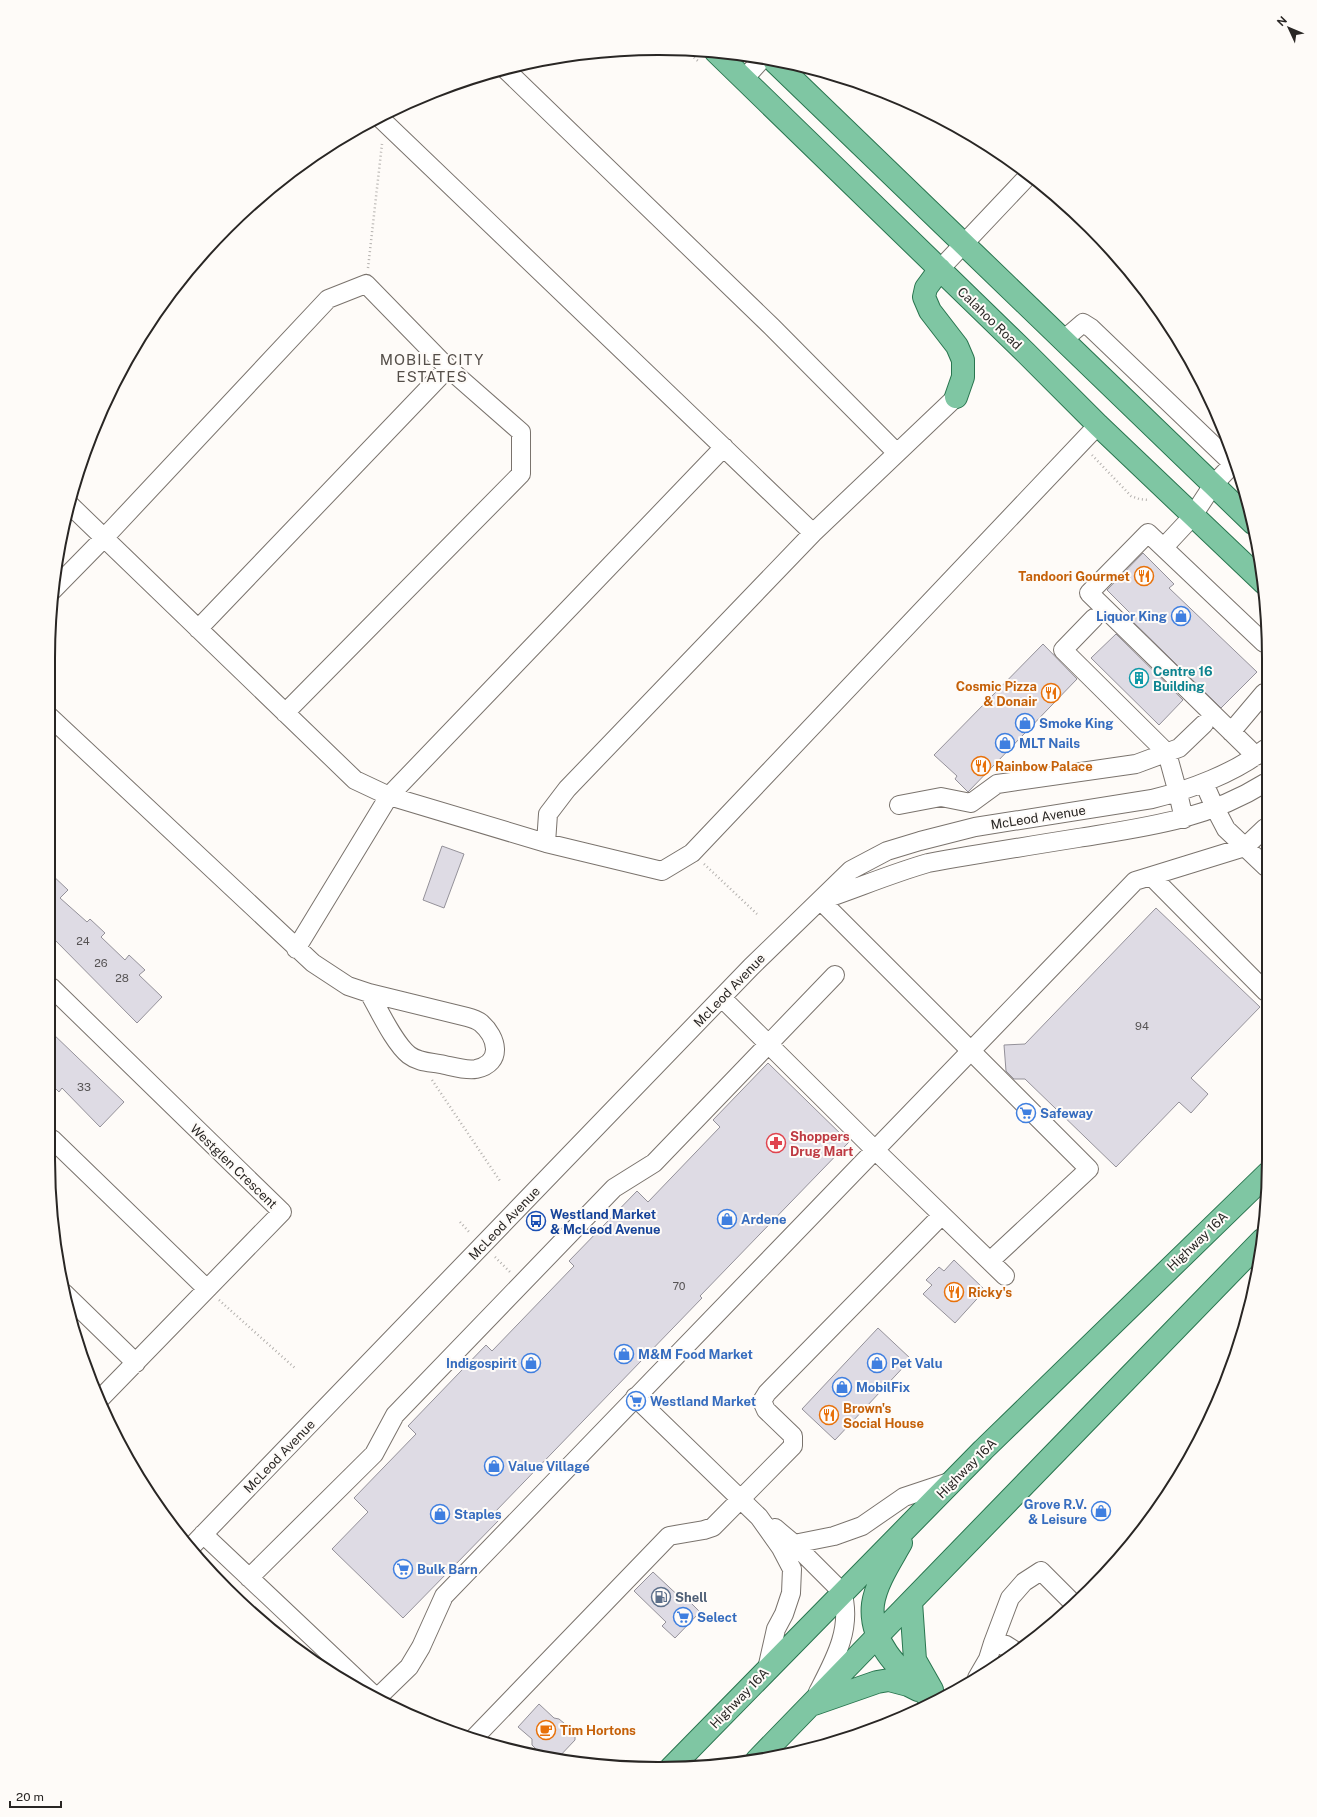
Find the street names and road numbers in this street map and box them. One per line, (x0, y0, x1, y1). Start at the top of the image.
street label: Calahoo Road (955, 284, 1025, 353)
street label: McLeod Avenue (990, 803, 1087, 832)
street label: McLeod Avenue (691, 951, 768, 1030)
street label: Westglen Crescent (187, 1121, 280, 1212)
street label: McLeod Avenue (466, 1184, 543, 1263)
street label: Highway 16A (1164, 1209, 1231, 1274)
street label: McLeod Avenue (241, 1417, 318, 1496)
street label: Highway 16A (933, 1435, 999, 1501)
street label: Highway 16A (707, 1665, 772, 1732)

